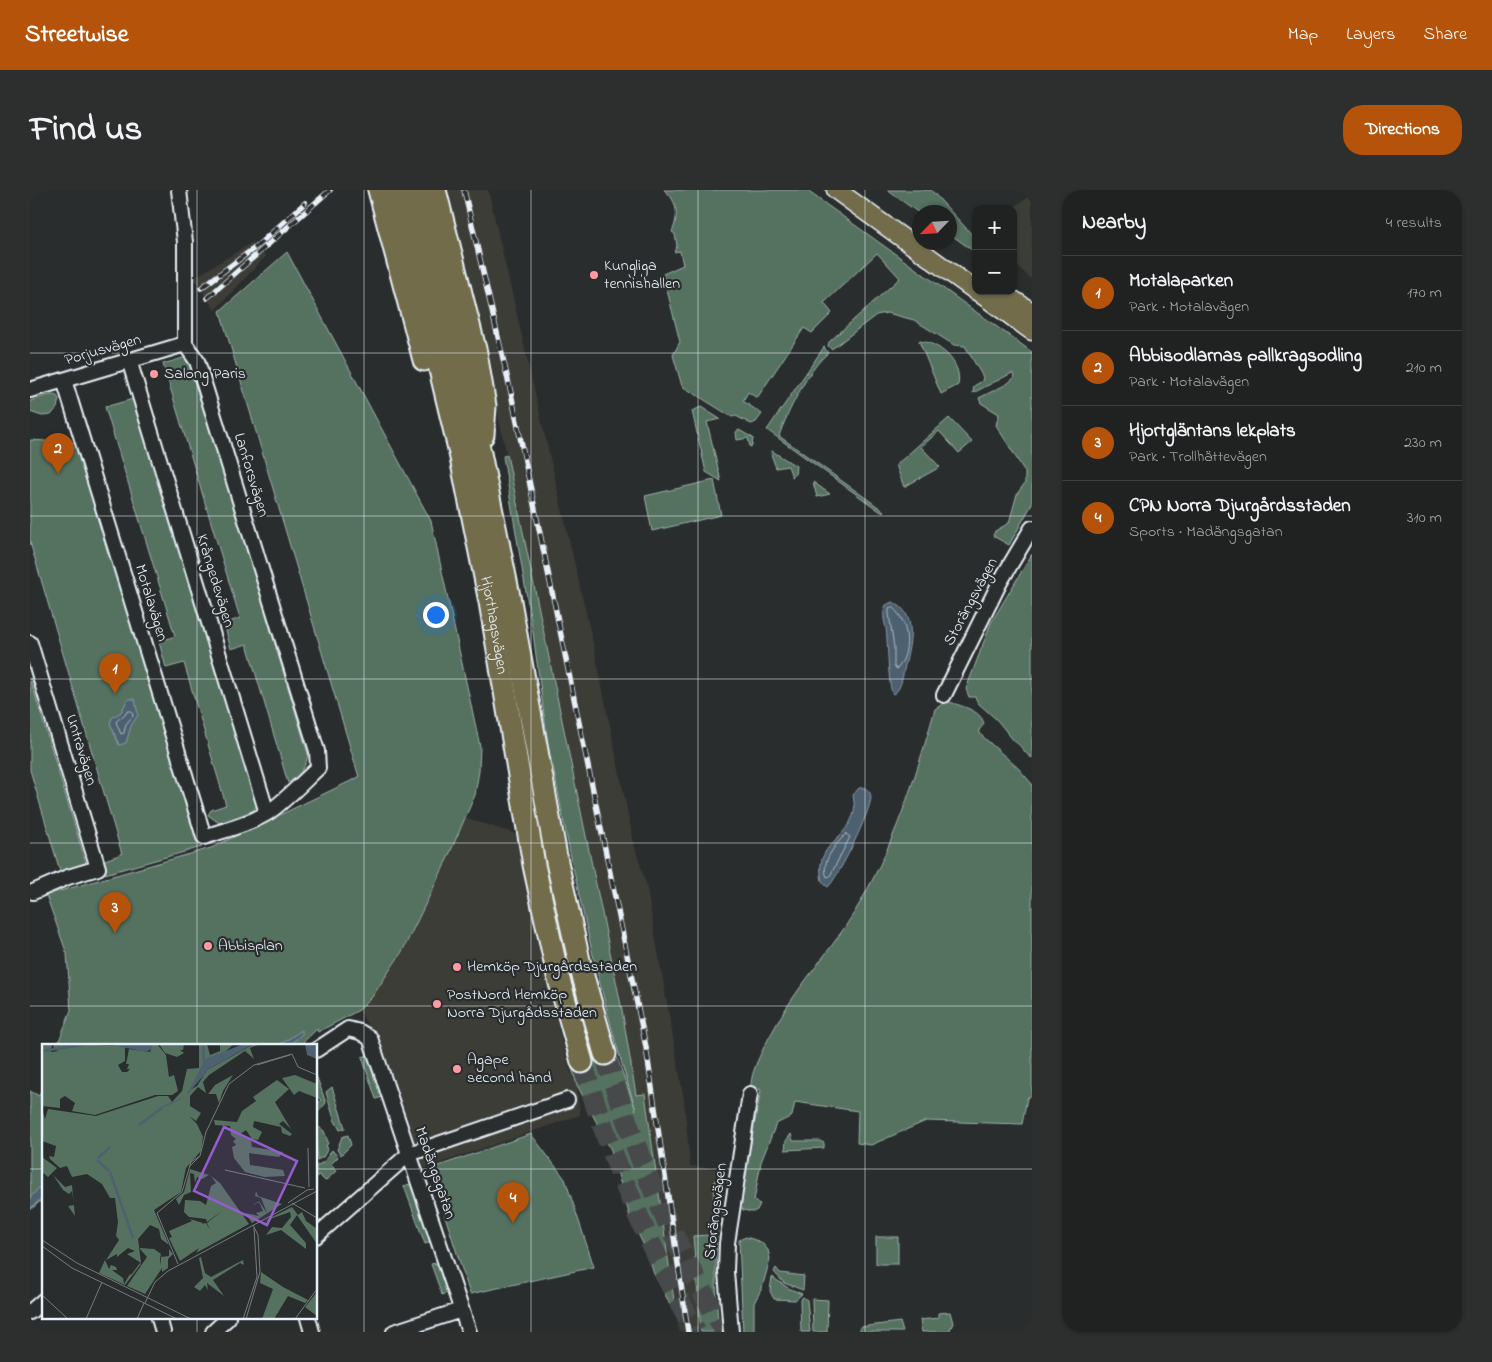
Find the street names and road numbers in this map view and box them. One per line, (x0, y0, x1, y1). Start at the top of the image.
street label: Porjusvägen (62, 328, 144, 372)
street label: Lanforsvägen (227, 430, 275, 520)
street label: Krångedevägen (189, 531, 241, 631)
street label: Storängsvägen (938, 554, 1004, 650)
street label: Motalavägen (128, 561, 174, 645)
street label: Hjorthagsvägen (473, 574, 514, 676)
street label: Untravägen (59, 711, 103, 789)
street label: Madängsgatan (408, 1124, 462, 1223)
street label: Storängsvägen (698, 1161, 734, 1261)

